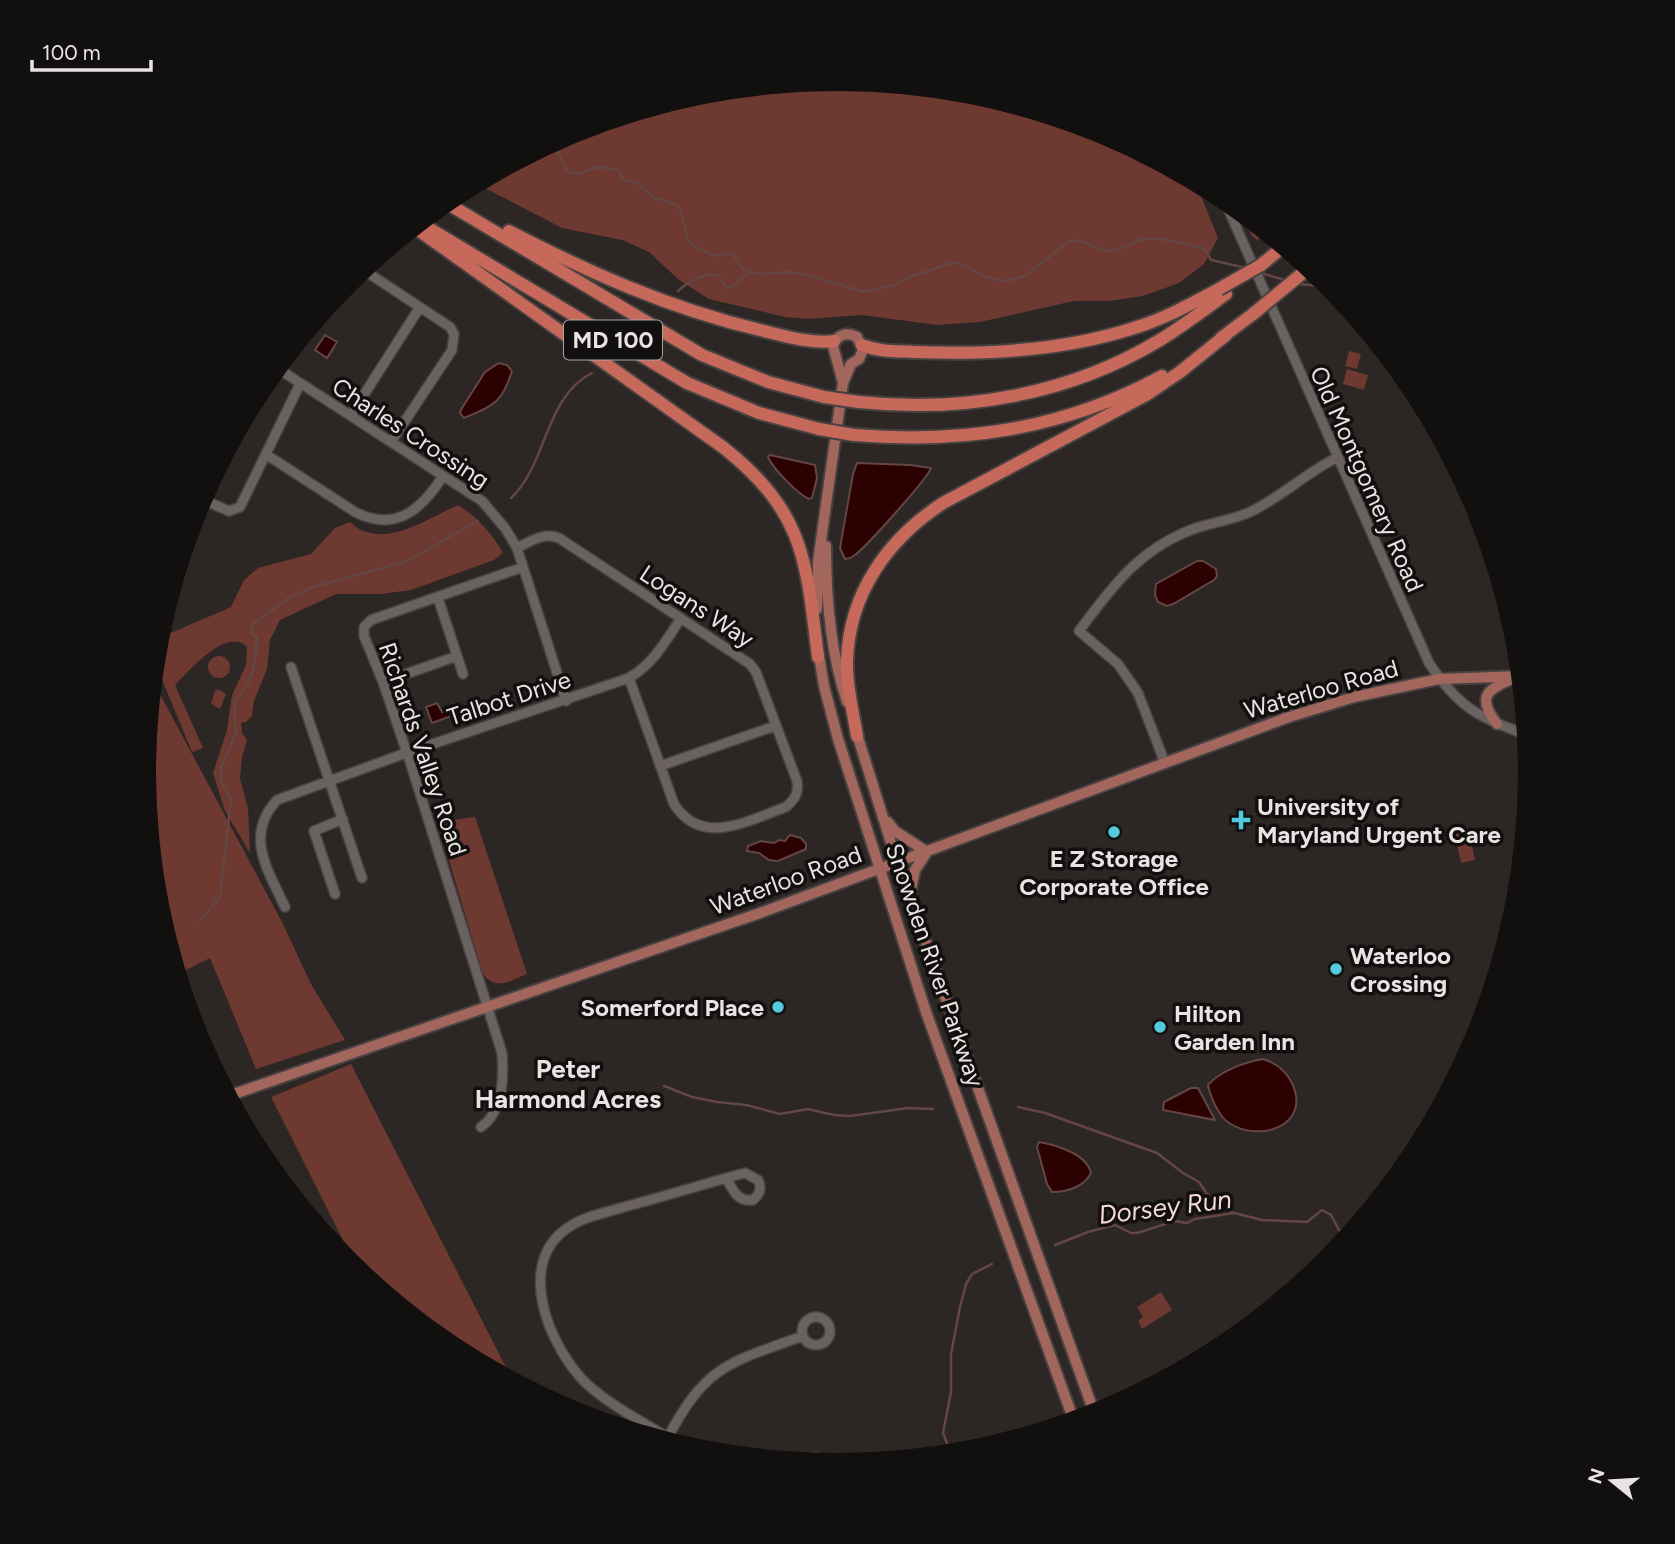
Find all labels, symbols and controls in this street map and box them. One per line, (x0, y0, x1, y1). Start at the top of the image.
scale bar (32, 28, 150, 72)
text: 100 m (42, 40, 101, 65)
road number: MD 100 (564, 320, 662, 360)
street label: Old Montgomery Road (1304, 362, 1430, 596)
street label: Charles Crossing (327, 371, 495, 495)
street label: Logans Way (635, 558, 760, 654)
street label: Richards Valley Road (373, 639, 473, 859)
street label: Waterloo Road (1241, 653, 1401, 725)
street label: Talbot Drive (444, 664, 574, 732)
place label: University of Maryland Urgent Care (1257, 792, 1501, 849)
marker: University of Maryland Urgent Care (1231, 810, 1251, 830)
marker: E Z Storage Corporate Office (1106, 824, 1122, 840)
street label: Waterloo Road (706, 839, 866, 921)
street label: Snowden River Parkway (880, 839, 990, 1091)
place label: E Z Storage Corporate Office (1019, 844, 1209, 901)
place label: Waterloo Crossing (1350, 941, 1451, 998)
marker: Waterloo Crossing (1328, 961, 1344, 977)
place label: Somerford Place (580, 993, 764, 1022)
marker: Somerford Place (770, 999, 786, 1015)
place label: Hilton Garden Inn (1174, 999, 1295, 1056)
marker: Hilton Garden Inn (1152, 1019, 1168, 1035)
district label: Peter Harmond Acres (475, 1053, 661, 1115)
water label: Dorsey Run (1097, 1183, 1233, 1231)
north arrow (1577, 1446, 1647, 1516)
text: N (1583, 1465, 1610, 1486)

